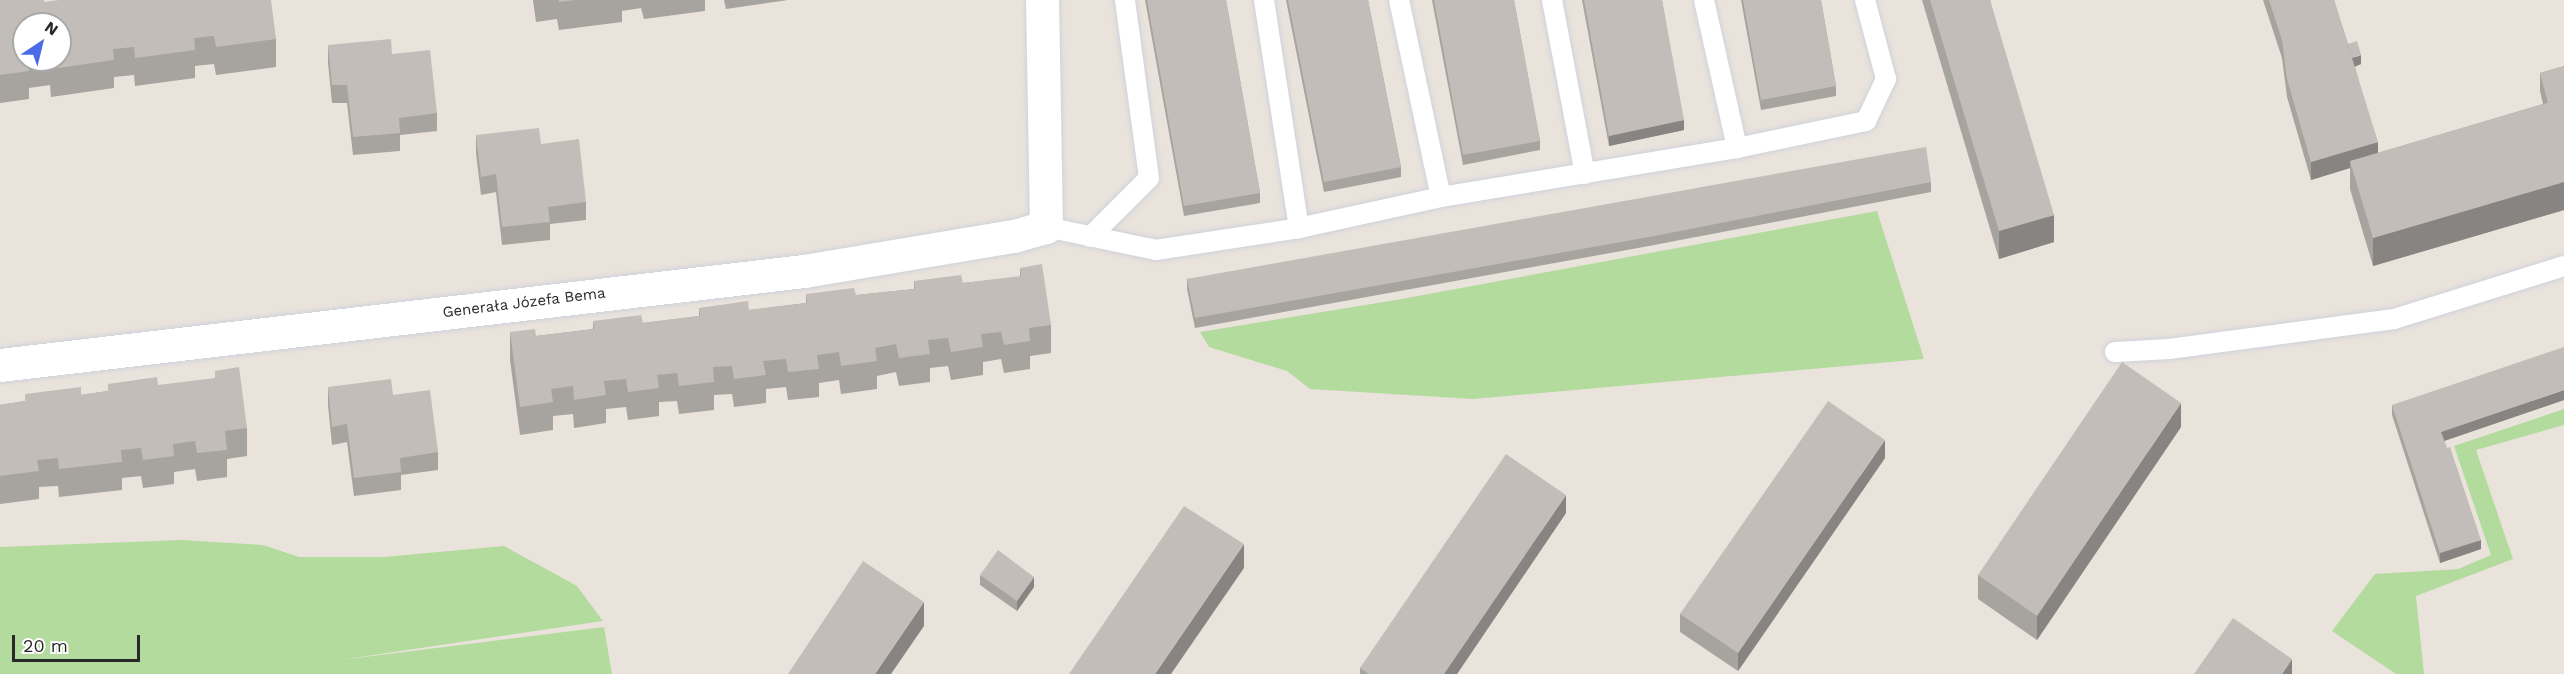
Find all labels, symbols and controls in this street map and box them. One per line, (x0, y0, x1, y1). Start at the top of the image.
north arrow (12, 12, 72, 72)
text: N (41, 17, 62, 40)
street label: Generała Józefa Bema (441, 284, 607, 322)
scale bar (15, 623, 142, 661)
text: 20 m (23, 635, 68, 656)

